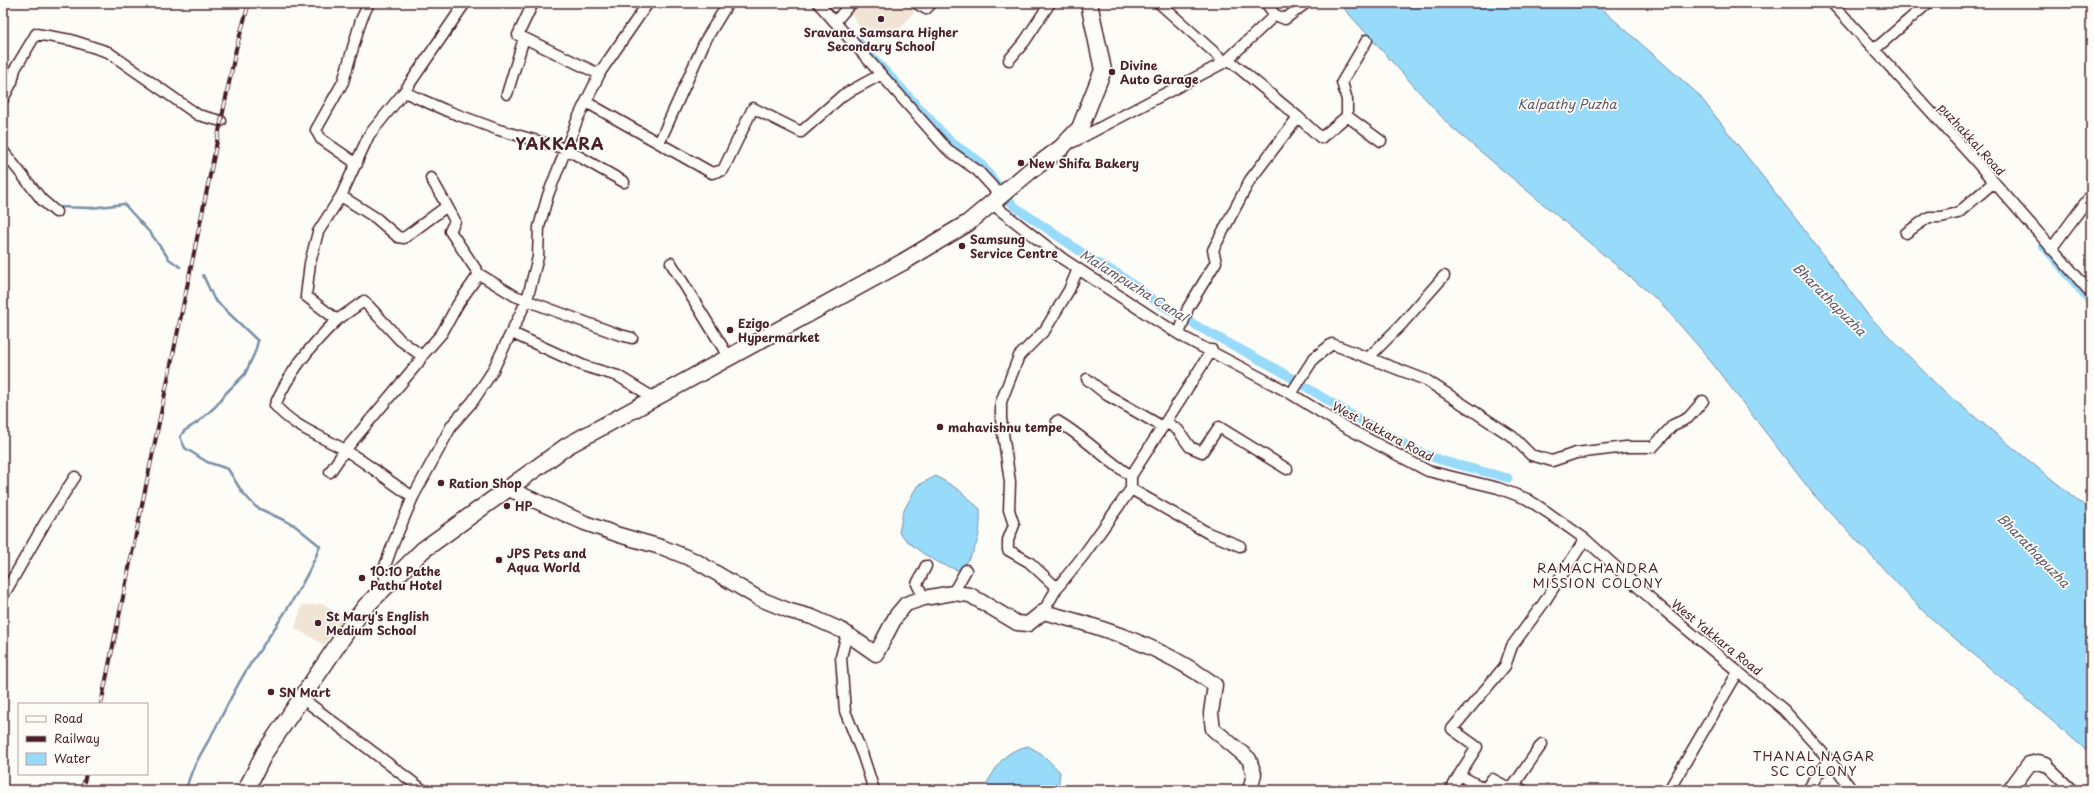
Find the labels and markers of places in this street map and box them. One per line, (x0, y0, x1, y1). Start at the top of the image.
marker: Sravana Samsara Higher Secondary School (876, 14, 886, 24)
place label: Sravana Samsara Higher Secondary School (804, 23, 959, 55)
place label: Divine Auto Garage (1120, 56, 1199, 88)
marker: Divine Auto Garage (1107, 67, 1117, 77)
place label: New Shifa Bakery (1029, 154, 1139, 172)
marker: New Shifa Bakery (1016, 158, 1026, 168)
place label: Samsung Service Centre (970, 230, 1058, 262)
marker: Samsung Service Centre (957, 241, 967, 251)
place label: Ezigo Hypermarket (738, 314, 820, 346)
marker: Ezigo Hypermarket (725, 325, 735, 335)
place label: mahavishnu tempe (948, 418, 1062, 436)
marker: mahavishnu tempe (935, 422, 945, 432)
place label: Ration Shop (449, 474, 522, 492)
marker: Ration Shop (436, 478, 446, 488)
place label: HP (515, 497, 532, 515)
marker: HP (502, 501, 512, 511)
place label: JPS Pets and Aqua World (506, 544, 587, 576)
marker: JPS Pets and Aqua World (494, 555, 504, 565)
place label: 10:10 Pathe Pathu Hotel (370, 562, 442, 594)
marker: 10:10 Pathe Pathu Hotel (357, 573, 367, 583)
place label: St Mary's English Medium School (326, 607, 429, 639)
marker: St Mary's English Medium School (313, 618, 323, 628)
place label: SN Mart (279, 683, 331, 701)
marker: SN Mart (266, 687, 276, 697)

